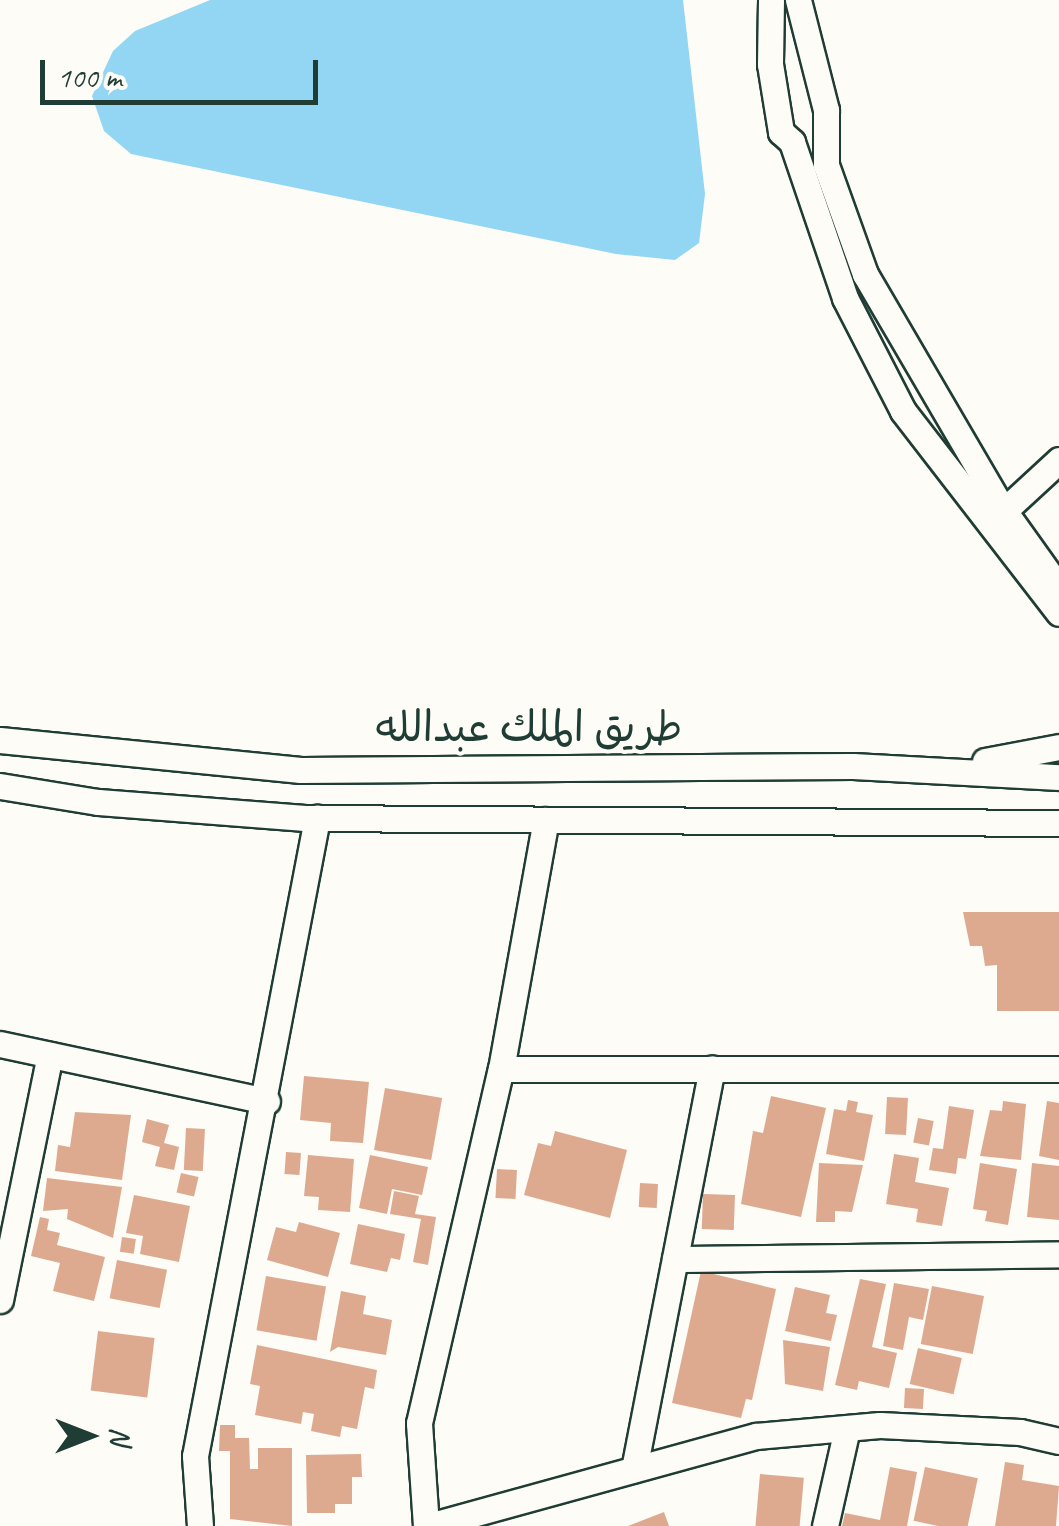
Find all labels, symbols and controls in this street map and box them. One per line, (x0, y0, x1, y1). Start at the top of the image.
scale bar (45, 40, 322, 102)
text: 100 m (57, 58, 122, 96)
street label: طريق الملك عبدالله (376, 703, 682, 753)
north arrow (40, 1386, 140, 1486)
text: N (103, 1427, 138, 1445)

